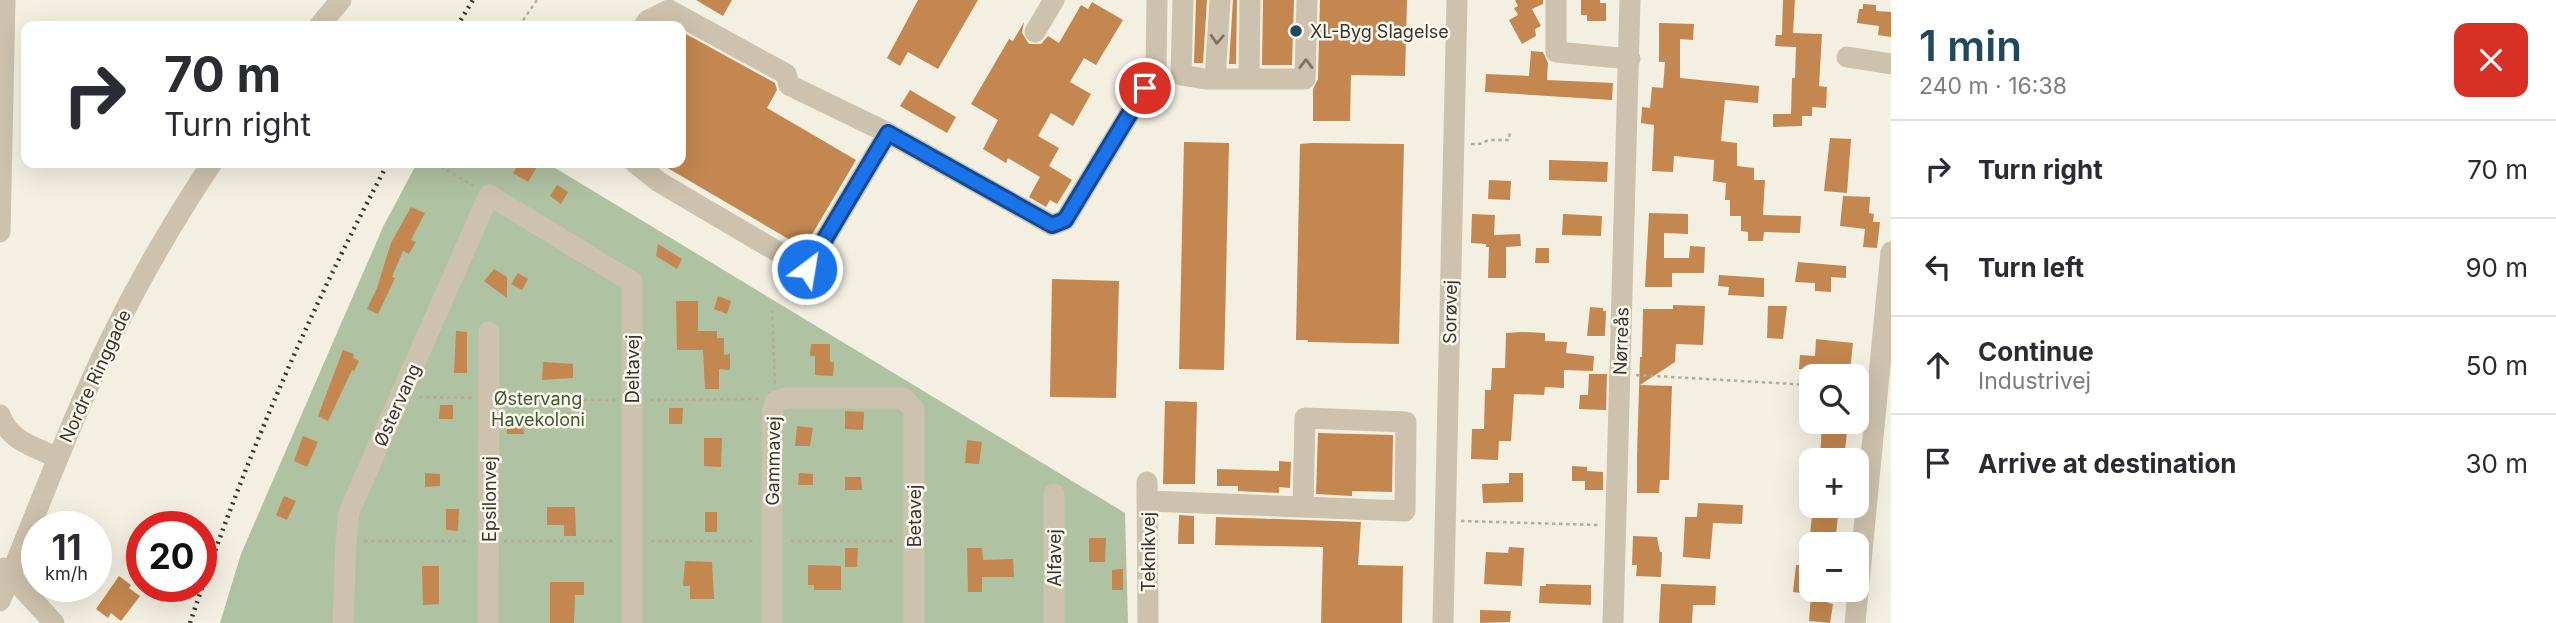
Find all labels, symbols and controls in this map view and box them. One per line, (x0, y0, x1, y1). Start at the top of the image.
text: 1 min (1919, 20, 2022, 71)
place label: XL-Byg Slagelse (1310, 21, 1449, 42)
marker: XL-Byg Slagelse (1288, 23, 1304, 39)
button: close (2454, 23, 2528, 97)
one-way arrow (1210, 34, 1225, 45)
text: 70 m (164, 45, 281, 104)
icon: right (49, 49, 140, 140)
pin (1115, 58, 1175, 118)
one-way arrow (1298, 59, 1313, 70)
icon: arrive (1126, 69, 1164, 107)
text: 240 m · 16:38 (1919, 72, 2067, 100)
text: Turn right (164, 105, 311, 144)
icon: right (1919, 150, 1957, 188)
text: Turn right (1978, 154, 2103, 185)
text: 70 m (2467, 154, 2528, 185)
position arrow (770, 232, 844, 306)
icon: left (1919, 248, 1957, 286)
text: Turn left (1978, 252, 2084, 283)
text: 90 m (2465, 252, 2528, 283)
street label: Sorøvej (1439, 280, 1461, 344)
street label: Nordre Ringgade (55, 306, 135, 446)
street label: Nørreås (1609, 307, 1633, 375)
street label: Deltavej (622, 335, 643, 403)
text: Continue (1978, 336, 2094, 367)
icon: ahead (1919, 346, 1957, 384)
text: 50 m (2466, 350, 2528, 381)
street label: Østervang (369, 360, 425, 450)
map controls (1799, 364, 1869, 602)
button: search (1799, 364, 1869, 434)
text: Industrivej (1978, 367, 2091, 395)
park label: Østervang Havekoloni (491, 388, 585, 430)
street label: Gammavej (762, 416, 784, 506)
icon: arrive (1919, 444, 1957, 482)
button: + (1799, 448, 1869, 518)
text: Arrive at destination (1978, 448, 2237, 479)
text: 30 m (2465, 448, 2528, 479)
street label: Epsilonvej (479, 456, 500, 542)
street label: Betavej (904, 485, 925, 547)
speed limit sign: 20 (126, 511, 217, 602)
street label: Teknikvej (1138, 512, 1159, 592)
text: 11 (51, 526, 82, 568)
street label: Alfavej (1044, 529, 1065, 587)
button: − (1799, 532, 1869, 602)
text: km/h (45, 563, 88, 584)

